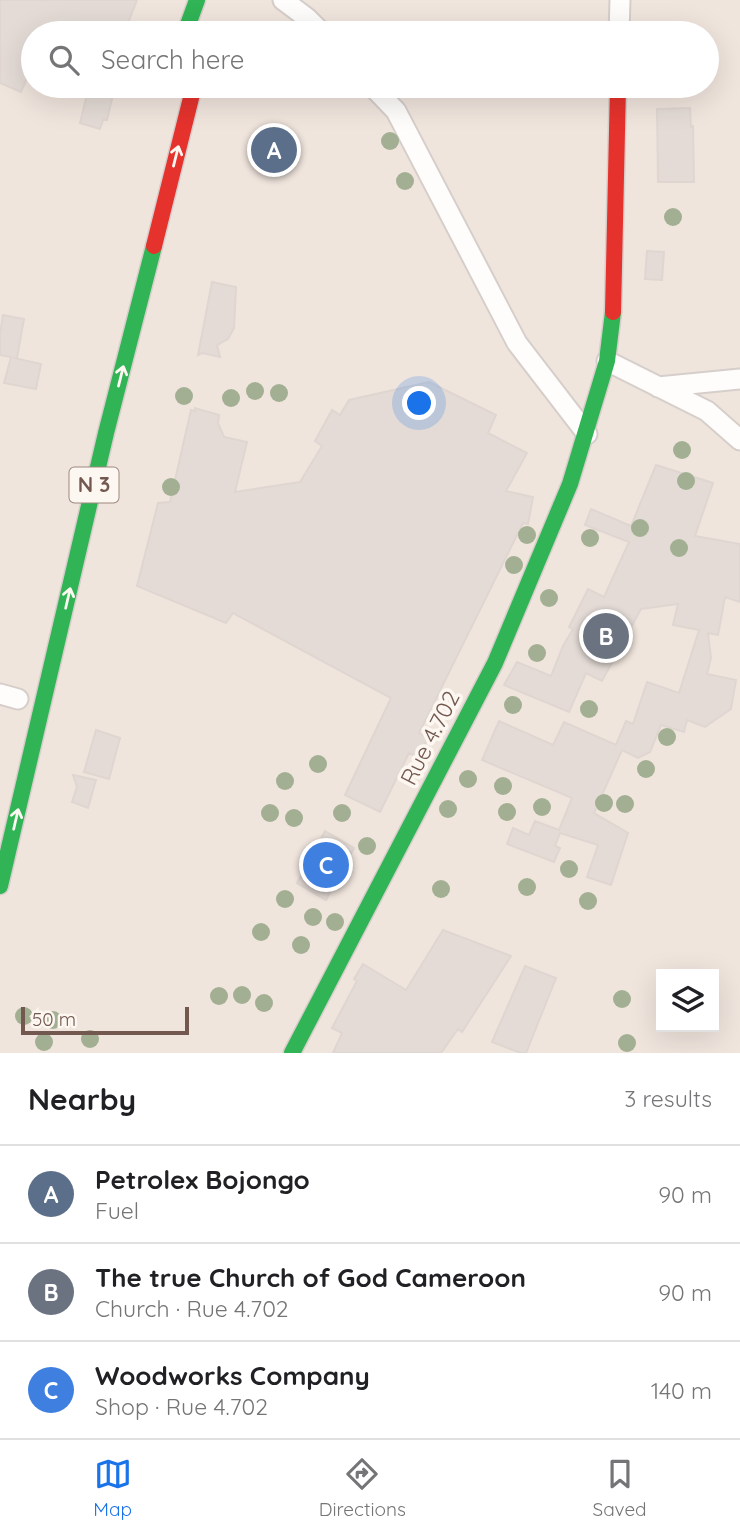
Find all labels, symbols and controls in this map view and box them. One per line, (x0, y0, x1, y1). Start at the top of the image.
search box (21, 21, 719, 98)
icon: search (45, 41, 83, 79)
text: Search here (101, 43, 245, 76)
pin: A (251, 124, 297, 176)
one-way arrow (170, 145, 183, 168)
one-way arrow (115, 366, 128, 388)
your location (402, 386, 436, 420)
road number: N 3 (70, 468, 119, 503)
one-way arrow (61, 587, 75, 610)
pin: B (583, 610, 629, 662)
street label: Rue 4.702 (393, 686, 466, 790)
one-way arrow (9, 808, 23, 831)
pin: C (303, 839, 349, 891)
map controls (656, 969, 719, 1032)
button: layers (656, 969, 719, 1032)
scale bar (21, 1004, 189, 1036)
text: 50 m (32, 1007, 76, 1031)
text: Nearby (28, 1080, 136, 1118)
text: 3 results (624, 1084, 712, 1113)
text: Petrolex Bojongo (95, 1163, 310, 1196)
text: A (44, 1180, 58, 1209)
text: 90 m (658, 1180, 712, 1209)
text: Fuel (95, 1196, 139, 1225)
text: The true Church of God Cameroon (95, 1261, 526, 1294)
text: B (43, 1278, 59, 1307)
text: 90 m (658, 1278, 712, 1307)
text: Church · Rue 4.702 (95, 1294, 289, 1323)
text: Woodworks Company (95, 1359, 370, 1392)
text: C (44, 1376, 58, 1405)
text: 140 m (651, 1376, 712, 1405)
text: Shop · Rue 4.702 (95, 1392, 268, 1421)
tab: Map (93, 1455, 132, 1521)
tab: Directions (319, 1455, 406, 1521)
tab: Saved (592, 1455, 647, 1521)

